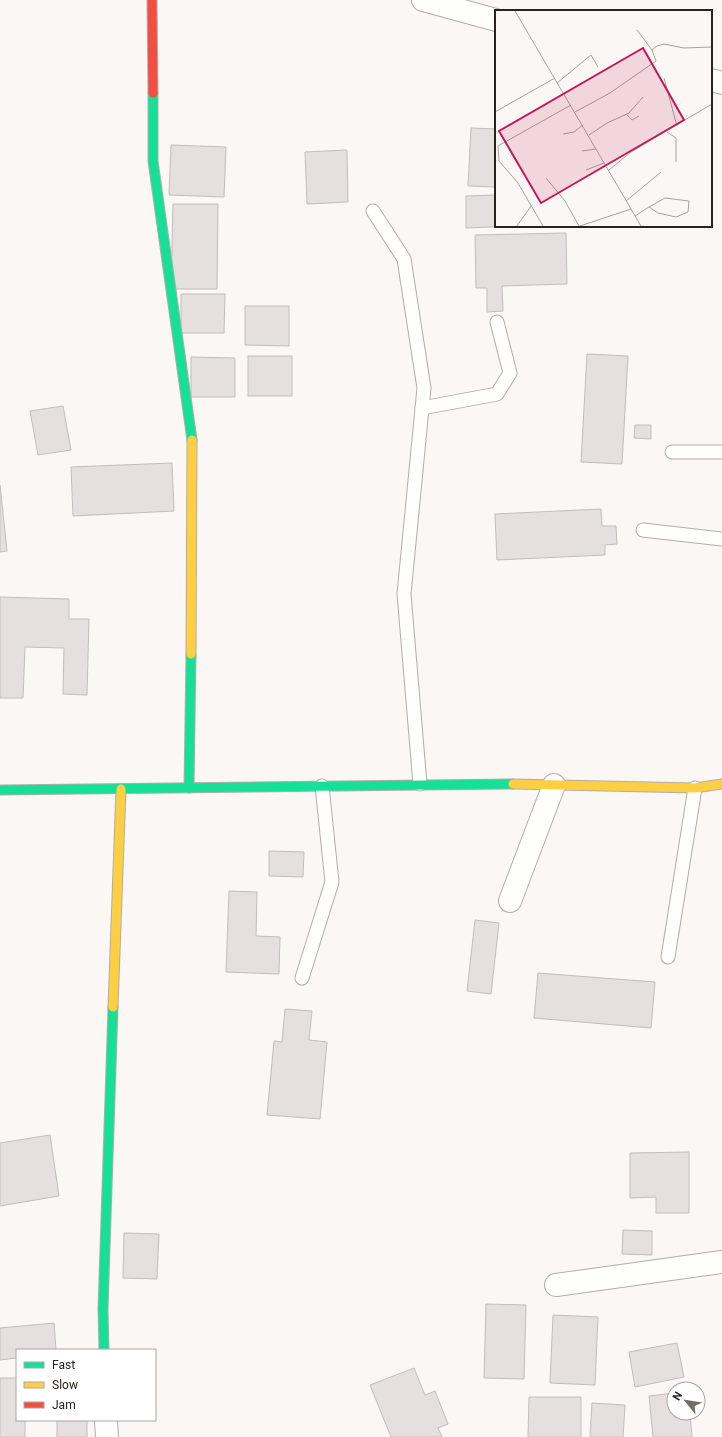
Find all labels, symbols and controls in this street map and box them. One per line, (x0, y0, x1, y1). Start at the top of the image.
inset map (495, 10, 712, 227)
legend (16, 1349, 156, 1421)
text: Fast (52, 1358, 75, 1372)
text: Slow (52, 1378, 78, 1392)
north arrow (666, 1381, 706, 1421)
text: N (670, 1389, 685, 1403)
text: Jam (52, 1398, 76, 1412)

